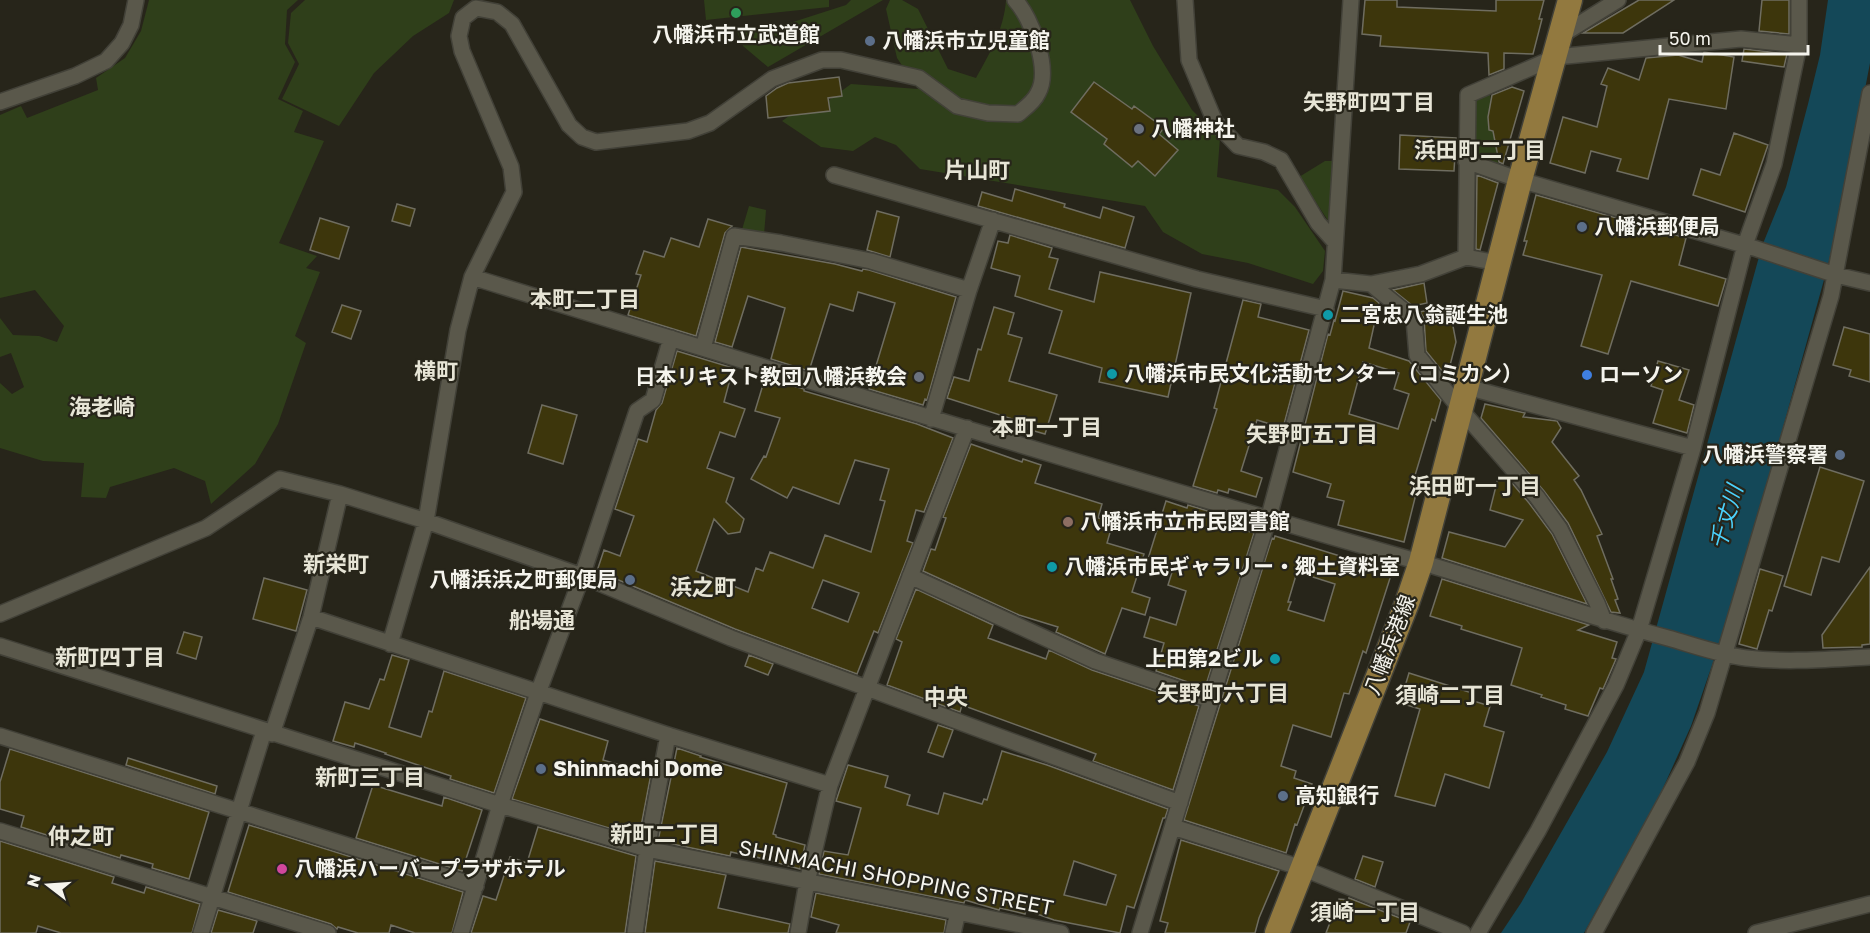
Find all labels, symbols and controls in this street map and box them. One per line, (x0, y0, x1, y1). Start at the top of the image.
marker: 八幡浜市立武道館 (729, 6, 743, 20)
scale bar (1660, 18, 1808, 56)
place label: 八幡浜市立武道館 (652, 21, 820, 47)
place label: 八幡浜市立児童館 (882, 27, 1050, 53)
text: 50 m (1669, 27, 1711, 49)
marker: 八幡浜市立児童館 (863, 34, 877, 48)
district label: 矢野町四丁目 (1303, 88, 1435, 115)
place label: 八幡神社 (1151, 115, 1235, 141)
marker: 八幡神社 (1132, 122, 1146, 136)
district label: 浜田町二丁目 (1414, 136, 1546, 163)
district label: 片山町 (944, 156, 1010, 183)
place label: 八幡浜郵便局 (1594, 213, 1720, 239)
marker: 八幡浜郵便局 (1575, 220, 1589, 234)
district label: 本町二丁目 (530, 285, 640, 312)
place label: 二宮忠八翁誕生池 (1340, 301, 1508, 327)
marker: 二宮忠八翁誕生池 (1321, 308, 1335, 322)
district label: 横町 (414, 357, 458, 384)
place label: 八幡浜市民文化活動センター（コミカン） (1124, 360, 1523, 386)
place label: ローソン (1599, 361, 1683, 387)
place label: 日本リキスト教団八幡浜教会 (635, 363, 907, 389)
marker: 八幡浜市民文化活動センター（コミカン） (1105, 367, 1119, 381)
marker: ローソン (1580, 368, 1594, 382)
marker: 日本リキスト教団八幡浜教会 (912, 370, 926, 384)
district label: 海老崎 (69, 393, 135, 420)
district label: 本町一丁目 (992, 413, 1102, 440)
district label: 矢野町五丁目 (1246, 420, 1378, 447)
place label: 八幡浜警察署 (1702, 441, 1828, 467)
marker: 八幡浜警察署 (1833, 448, 1847, 462)
district label: 浜田町一丁目 (1409, 472, 1541, 499)
water label: 千丈川 (1703, 480, 1748, 552)
place label: 八幡浜市立市民図書館 (1080, 508, 1290, 534)
marker: 八幡浜市立市民図書館 (1061, 515, 1075, 529)
district label: 新栄町 (303, 550, 369, 577)
place label: 八幡浜市民ギャラリー・郷土資料室 (1064, 553, 1400, 579)
marker: 八幡浜市民ギャラリー・郷土資料室 (1045, 560, 1059, 574)
place label: 八幡浜浜之町郵便局 (429, 566, 618, 592)
marker: 八幡浜浜之町郵便局 (623, 573, 637, 587)
district label: 浜之町 (670, 573, 736, 600)
street label: 八幡浜港線 (1358, 591, 1420, 698)
district label: 船場通 (509, 606, 575, 633)
district label: 新町四丁目 (55, 643, 165, 670)
place label: 上田第2ビル (1145, 645, 1263, 671)
marker: 上田第2ビル (1268, 652, 1282, 666)
district label: 矢野町六丁目 (1157, 679, 1289, 706)
district label: 須崎二丁目 (1395, 681, 1505, 708)
district label: 中央 (924, 683, 968, 710)
place label: Shinmachi Dome (553, 755, 723, 781)
marker: Shinmachi Dome (534, 762, 548, 776)
district label: 新町三丁目 (315, 763, 425, 790)
place label: 高知銀行 (1295, 782, 1379, 808)
marker: 高知銀行 (1276, 789, 1290, 803)
district label: 新町二丁目 (610, 820, 720, 847)
district label: 仲之町 (48, 822, 114, 849)
street label: SHINMACHI SHOPPING STREET (737, 834, 1056, 920)
north arrow (18, 855, 78, 915)
place label: 八幡浜ハーバープラザホテル (294, 855, 566, 881)
marker: 八幡浜ハーバープラザホテル (275, 862, 289, 876)
text: N (22, 872, 45, 889)
district label: 須崎一丁目 (1310, 898, 1420, 925)

